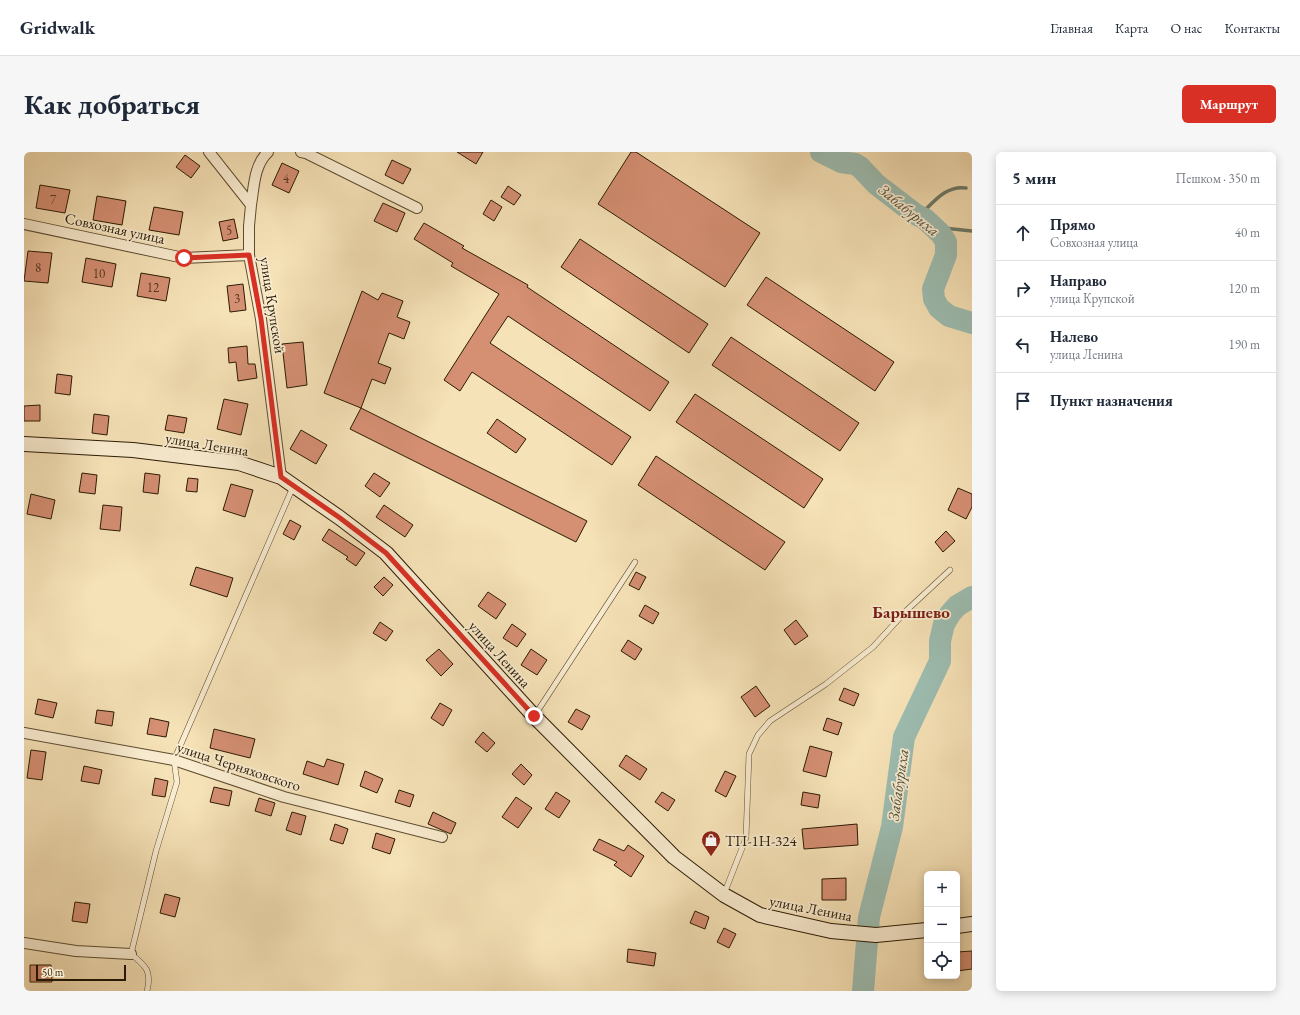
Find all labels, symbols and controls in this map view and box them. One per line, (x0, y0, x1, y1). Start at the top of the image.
text: Gridwalk (20, 15, 95, 40)
text: Главная (1050, 19, 1093, 37)
text: Карта (1115, 19, 1148, 37)
text: О нас (1170, 19, 1202, 37)
text: Контакты (1224, 19, 1280, 37)
button: Маршрут (1182, 85, 1276, 123)
text: Как добраться (24, 86, 200, 122)
text: 5 мин (1012, 167, 1056, 189)
house number: 4 (283, 170, 290, 187)
text: Пешком · 350 m (1176, 170, 1260, 187)
water label: Забабуриха (874, 179, 944, 241)
house number: 7 (50, 191, 57, 208)
street label: Совхозная улица (63, 208, 167, 248)
text: Прямо (1050, 215, 1095, 234)
house number: 5 (226, 222, 232, 239)
icon: ahead (1012, 222, 1034, 244)
text: 40 m (1235, 224, 1260, 241)
text: Совхозная улица (1050, 234, 1138, 251)
route start (175, 249, 193, 267)
street label: улица Крупской (256, 255, 290, 355)
house number: 8 (35, 259, 41, 276)
house number: 10 (93, 265, 105, 282)
text: Направо (1050, 271, 1107, 290)
icon: right (1012, 278, 1034, 300)
house number: 12 (147, 279, 160, 296)
text: 120 m (1229, 280, 1260, 297)
house number: 3 (234, 290, 240, 307)
text: улица Крупской (1050, 290, 1135, 307)
text: Налево (1050, 327, 1098, 346)
icon: left (1012, 334, 1034, 356)
text: 190 m (1229, 336, 1260, 353)
text: улица Ленина (1050, 346, 1123, 363)
icon: arrive (1012, 390, 1034, 412)
text: Пункт назначения (1050, 391, 1173, 410)
street label: улица Ленина (164, 428, 250, 460)
district label: Барышево (872, 601, 950, 623)
street label: улица Ленина (465, 616, 535, 692)
route end (525, 707, 543, 725)
street label: улица Черняховского (175, 737, 303, 795)
water label: Забабуриха (883, 748, 913, 822)
shop icon: ТП-1Н-324 (700, 829, 722, 857)
place label: ТП-1Н-324 (725, 831, 797, 850)
map controls (924, 871, 960, 979)
button: + (924, 871, 960, 907)
street label: улица Ленина (768, 891, 854, 925)
button: − (924, 907, 960, 943)
button: locate (924, 943, 960, 979)
scale bar (36, 963, 126, 982)
text: 50 m (42, 965, 63, 979)

